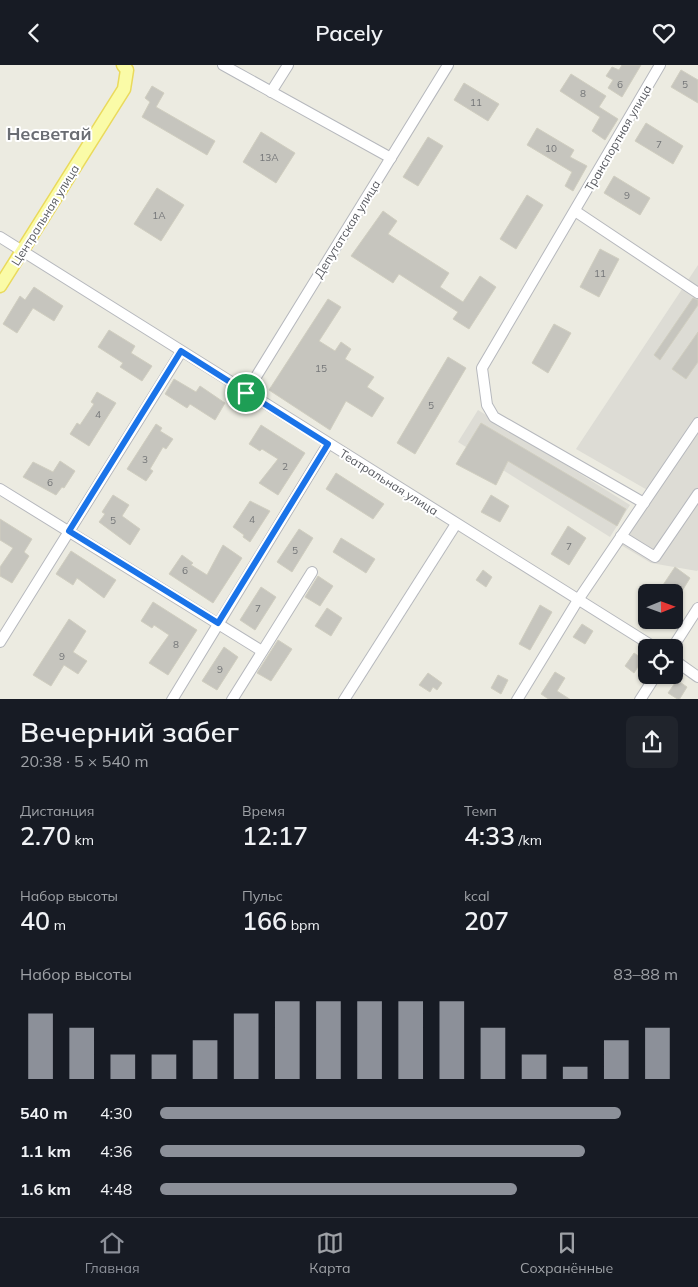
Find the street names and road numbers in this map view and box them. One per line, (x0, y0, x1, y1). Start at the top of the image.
street label: Транспортная улица (581, 82, 655, 194)
street label: Центральная улица (8, 162, 82, 268)
street label: Депутатская улица (311, 177, 383, 281)
street label: Театральная улица (337, 446, 441, 518)

